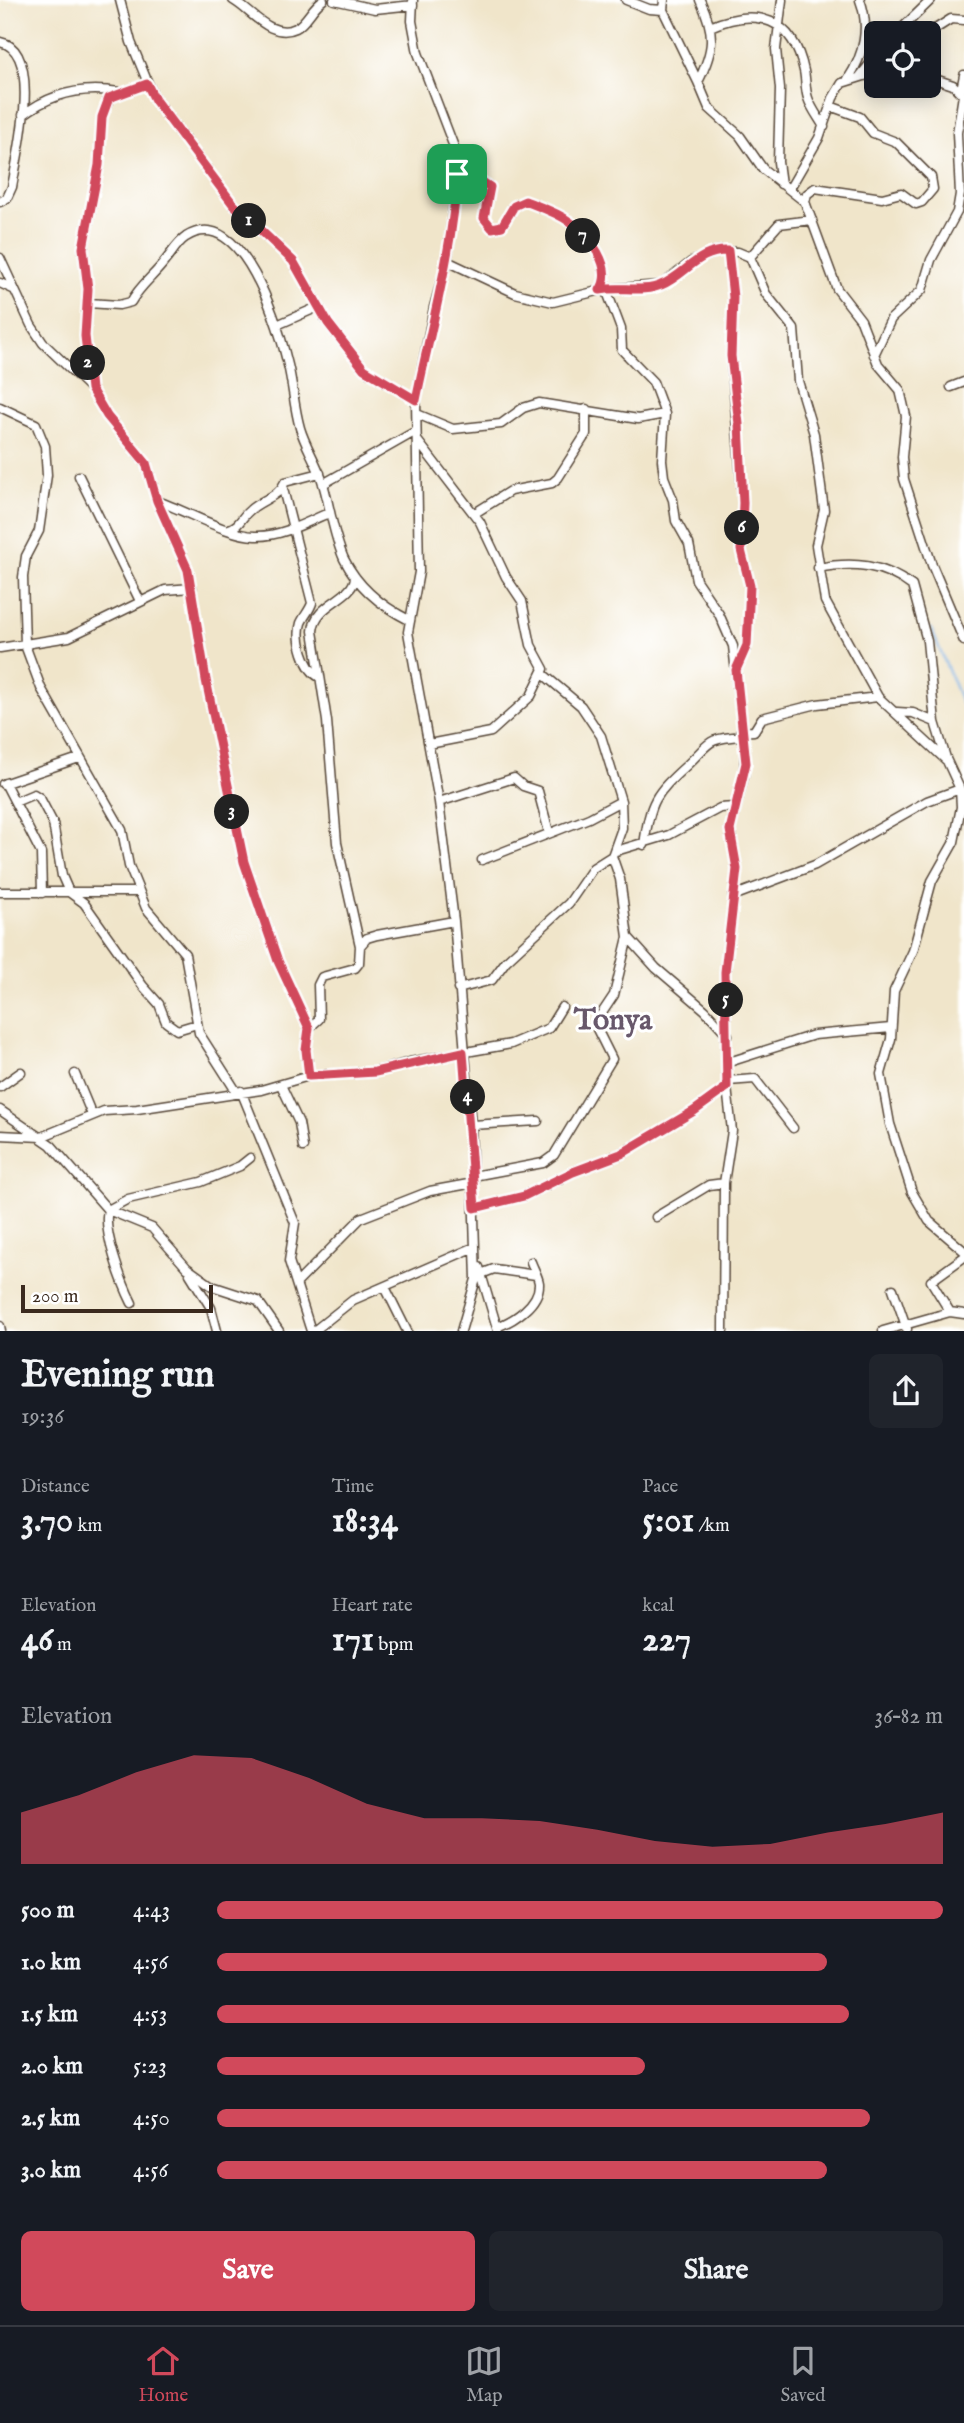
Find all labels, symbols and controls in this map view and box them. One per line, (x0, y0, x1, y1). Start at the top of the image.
map controls (864, 21, 941, 98)
button: locate (864, 21, 941, 98)
pin (427, 144, 487, 204)
icon: arrive (438, 155, 476, 193)
pin: 1 (232, 204, 266, 238)
text: 1 (245, 208, 252, 232)
pin: 7 (566, 218, 600, 254)
text: 7 (578, 223, 587, 247)
pin: 2 (70, 346, 106, 380)
text: 2 (83, 350, 92, 374)
pin: 6 (724, 510, 760, 546)
text: 6 (737, 515, 746, 539)
pin: 3 (215, 794, 250, 830)
text: 3 (228, 799, 235, 823)
pin: 5 (708, 982, 744, 1018)
text: 5 (722, 987, 729, 1011)
district label: Tonya (573, 1002, 653, 1040)
pin: 4 (450, 1080, 486, 1114)
text: 4 (463, 1084, 472, 1108)
scale bar (21, 1282, 214, 1314)
text: 200 m (32, 1285, 78, 1309)
text: Evening run (21, 1352, 215, 1400)
button: share (869, 1354, 943, 1428)
text: 19:36 (21, 1402, 64, 1431)
text: Distance (21, 1475, 90, 1499)
text: Time (332, 1475, 374, 1499)
text: Pace (642, 1475, 678, 1499)
text: 3.70 (21, 1499, 73, 1544)
text: 18:34 (332, 1499, 398, 1544)
text: 5:01 (642, 1499, 694, 1544)
text: km (73, 1514, 102, 1538)
text: /km (694, 1514, 730, 1538)
text: Elevation (21, 1594, 96, 1618)
text: Heart rate (332, 1594, 413, 1618)
text: kcal (642, 1594, 674, 1618)
text: 46 (21, 1618, 53, 1663)
text: 171 (332, 1618, 374, 1663)
text: 227 (642, 1618, 691, 1663)
text: m (53, 1633, 72, 1657)
text: bpm (374, 1633, 413, 1657)
text: Elevation (21, 1702, 112, 1731)
text: 36–82 m (874, 1702, 943, 1731)
text: 500 m (21, 1896, 75, 1925)
text: 4:43 (133, 1896, 170, 1925)
text: 1.0 km (21, 1948, 81, 1977)
text: 4:56 (133, 1948, 168, 1977)
text: 1.5 km (21, 2000, 78, 2029)
text: 4:53 (133, 2000, 167, 2029)
text: 2.0 km (21, 2052, 83, 2081)
text: 5:23 (133, 2052, 167, 2081)
text: 2.5 km (21, 2104, 80, 2133)
text: 4:50 (133, 2104, 170, 2133)
text: 3.0 km (21, 2156, 81, 2185)
text: 4:56 (133, 2156, 168, 2185)
button: Save (21, 2231, 475, 2311)
button: Share (489, 2231, 943, 2311)
tab: Home (139, 2342, 188, 2408)
tab: Map (465, 2342, 503, 2408)
tab: Saved (780, 2342, 825, 2408)

